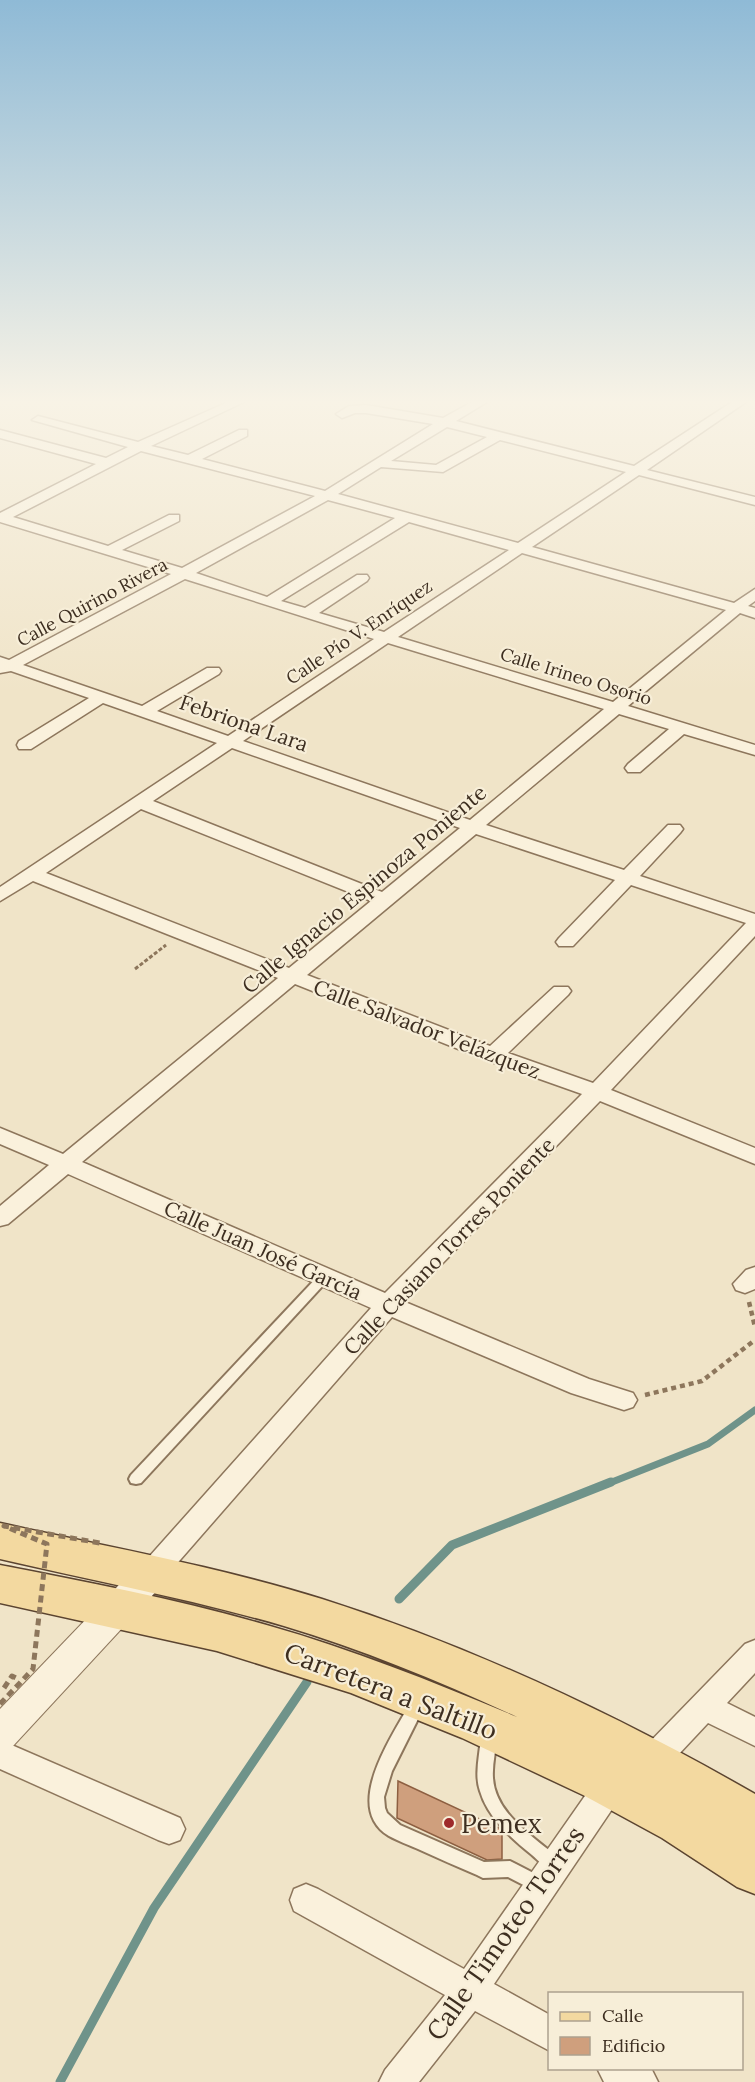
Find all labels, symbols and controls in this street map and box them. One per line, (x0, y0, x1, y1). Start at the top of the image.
street label: Calle Quirino Rivera (13, 553, 171, 651)
street label: Calle Pío V. Enríquez (281, 575, 437, 689)
street label: Calle Irineo Osorio (497, 642, 655, 710)
street label: Febriona Lara (176, 688, 312, 758)
street label: Calle Ignacio Espinoza Poniente (236, 779, 492, 999)
street label: Calle Salvador Velázquez (310, 973, 544, 1085)
street label: Calle Casiano Torres Poniente (338, 1131, 560, 1361)
street label: Calle Juan José García (160, 1194, 366, 1306)
street label: Carretera a Saltillo (280, 1635, 502, 1747)
place label: Pemex (461, 1807, 542, 1840)
marker: Pemex (442, 1816, 456, 1830)
street label: Calle Timoteo Torres (419, 1819, 591, 2047)
legend (548, 1992, 743, 2070)
text: Calle (602, 2004, 644, 2027)
text: Edificio (602, 2034, 665, 2057)

